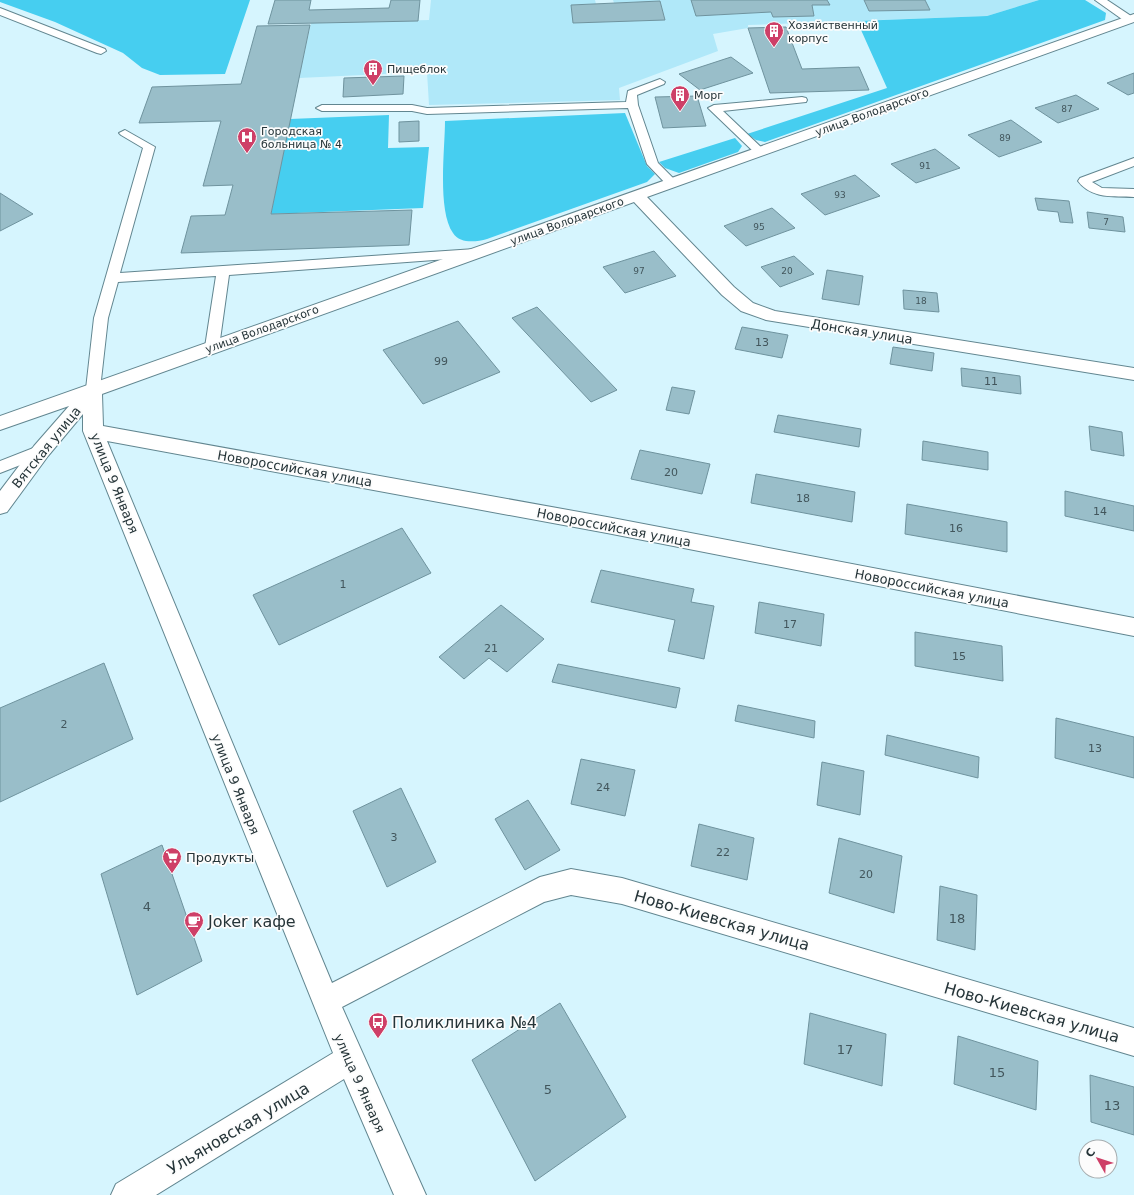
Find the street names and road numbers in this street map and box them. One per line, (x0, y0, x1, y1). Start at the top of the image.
street label: улица Володарского (814, 86, 931, 139)
street label: улица Володарского (509, 195, 626, 248)
street label: улица Володарского (204, 303, 321, 356)
street label: Донская улица (810, 316, 914, 347)
street label: Вятская улица (9, 404, 84, 491)
street label: улица 9 Января (88, 431, 142, 536)
street label: Новороссийская улица (216, 447, 373, 490)
street label: Новороссийская улица (535, 505, 692, 550)
street label: Новороссийская улица (853, 566, 1010, 611)
street label: улица 9 Января (209, 732, 263, 837)
street label: Ново-Киевская улица (632, 886, 812, 955)
street label: Ново-Киевская улица (942, 978, 1122, 1047)
street label: улица 9 Января (331, 1031, 388, 1135)
street label: Ульяновская улица (164, 1078, 313, 1178)

